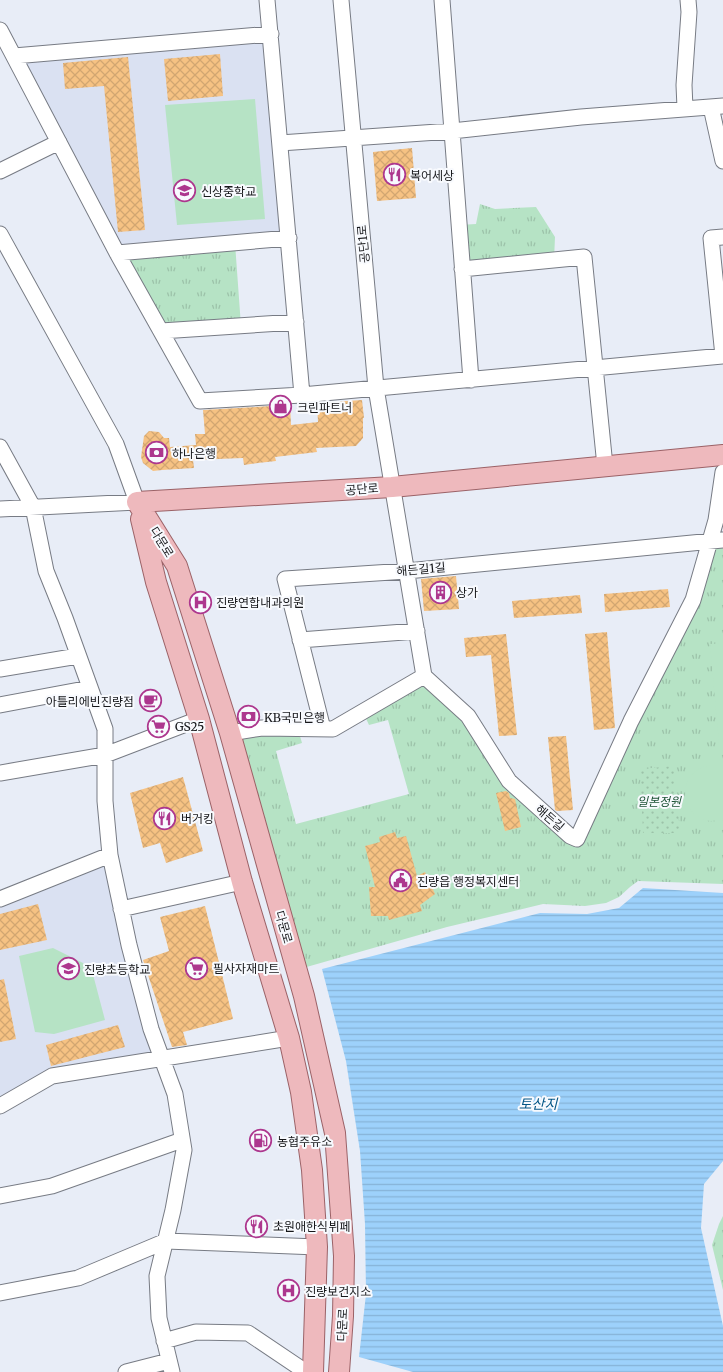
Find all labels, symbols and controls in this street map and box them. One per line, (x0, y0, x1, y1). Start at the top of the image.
restaurant icon: 복어세상 (382, 163, 406, 187)
place label: 복어세상 (410, 168, 454, 183)
school or university icon: 신상중학교 (173, 179, 197, 203)
place label: 신상중학교 (201, 184, 256, 199)
street label: 공단1로 (354, 224, 372, 264)
shop icon: 크린파트너 (269, 395, 293, 419)
place label: 크린파트너 (297, 400, 352, 415)
bank icon: 하나은행 (144, 441, 168, 465)
place label: 하나은행 (172, 446, 216, 461)
street label: 공단로 (345, 480, 379, 498)
street label: 다문로 (147, 524, 177, 560)
street label: 해든길1길 (396, 559, 446, 579)
building icon: 상가 (428, 580, 452, 604)
place label: 상가 (456, 585, 478, 600)
hospital icon: 진량연합내과의원 (188, 590, 212, 614)
place label: 진량연합내과의원 (216, 595, 304, 610)
cafe icon: 아틀리에빈진량점 (138, 689, 162, 713)
place label: 아틀리에빈진량점 (46, 694, 134, 709)
bank icon: KB국민은행 (236, 705, 260, 729)
place label: KB국민은행 (264, 710, 325, 725)
supermarket icon: GS25 (147, 714, 171, 738)
place label: GS25 (175, 719, 204, 734)
park label: 일본정원 (637, 794, 682, 809)
street label: 해든길 (533, 801, 567, 835)
restaurant icon: 버거킹 (153, 806, 177, 830)
place label: 버거킹 (181, 811, 214, 826)
public building icon: 진량읍 행정복지센터 (389, 869, 413, 893)
place label: 진량읍 행정복지센터 (417, 874, 519, 889)
street label: 다문로 (272, 909, 296, 945)
supermarket icon: 필사자재마트 (185, 956, 209, 980)
school or university icon: 진량초등학교 (56, 957, 80, 981)
place label: 필사자재마트 (213, 961, 279, 976)
place label: 진량초등학교 (84, 962, 150, 977)
water label: 토산지 (519, 1095, 558, 1113)
fuel station icon: 농협주유소 (249, 1129, 273, 1153)
place label: 농협주유소 (277, 1134, 332, 1149)
restaurant icon: 초원애한식뷔페 (245, 1214, 269, 1238)
place label: 초원애한식뷔페 (273, 1219, 350, 1234)
hospital icon: 진량보건지소 (277, 1279, 301, 1303)
place label: 진량보건지소 (305, 1284, 371, 1299)
street label: 다문로 (334, 1308, 350, 1342)

